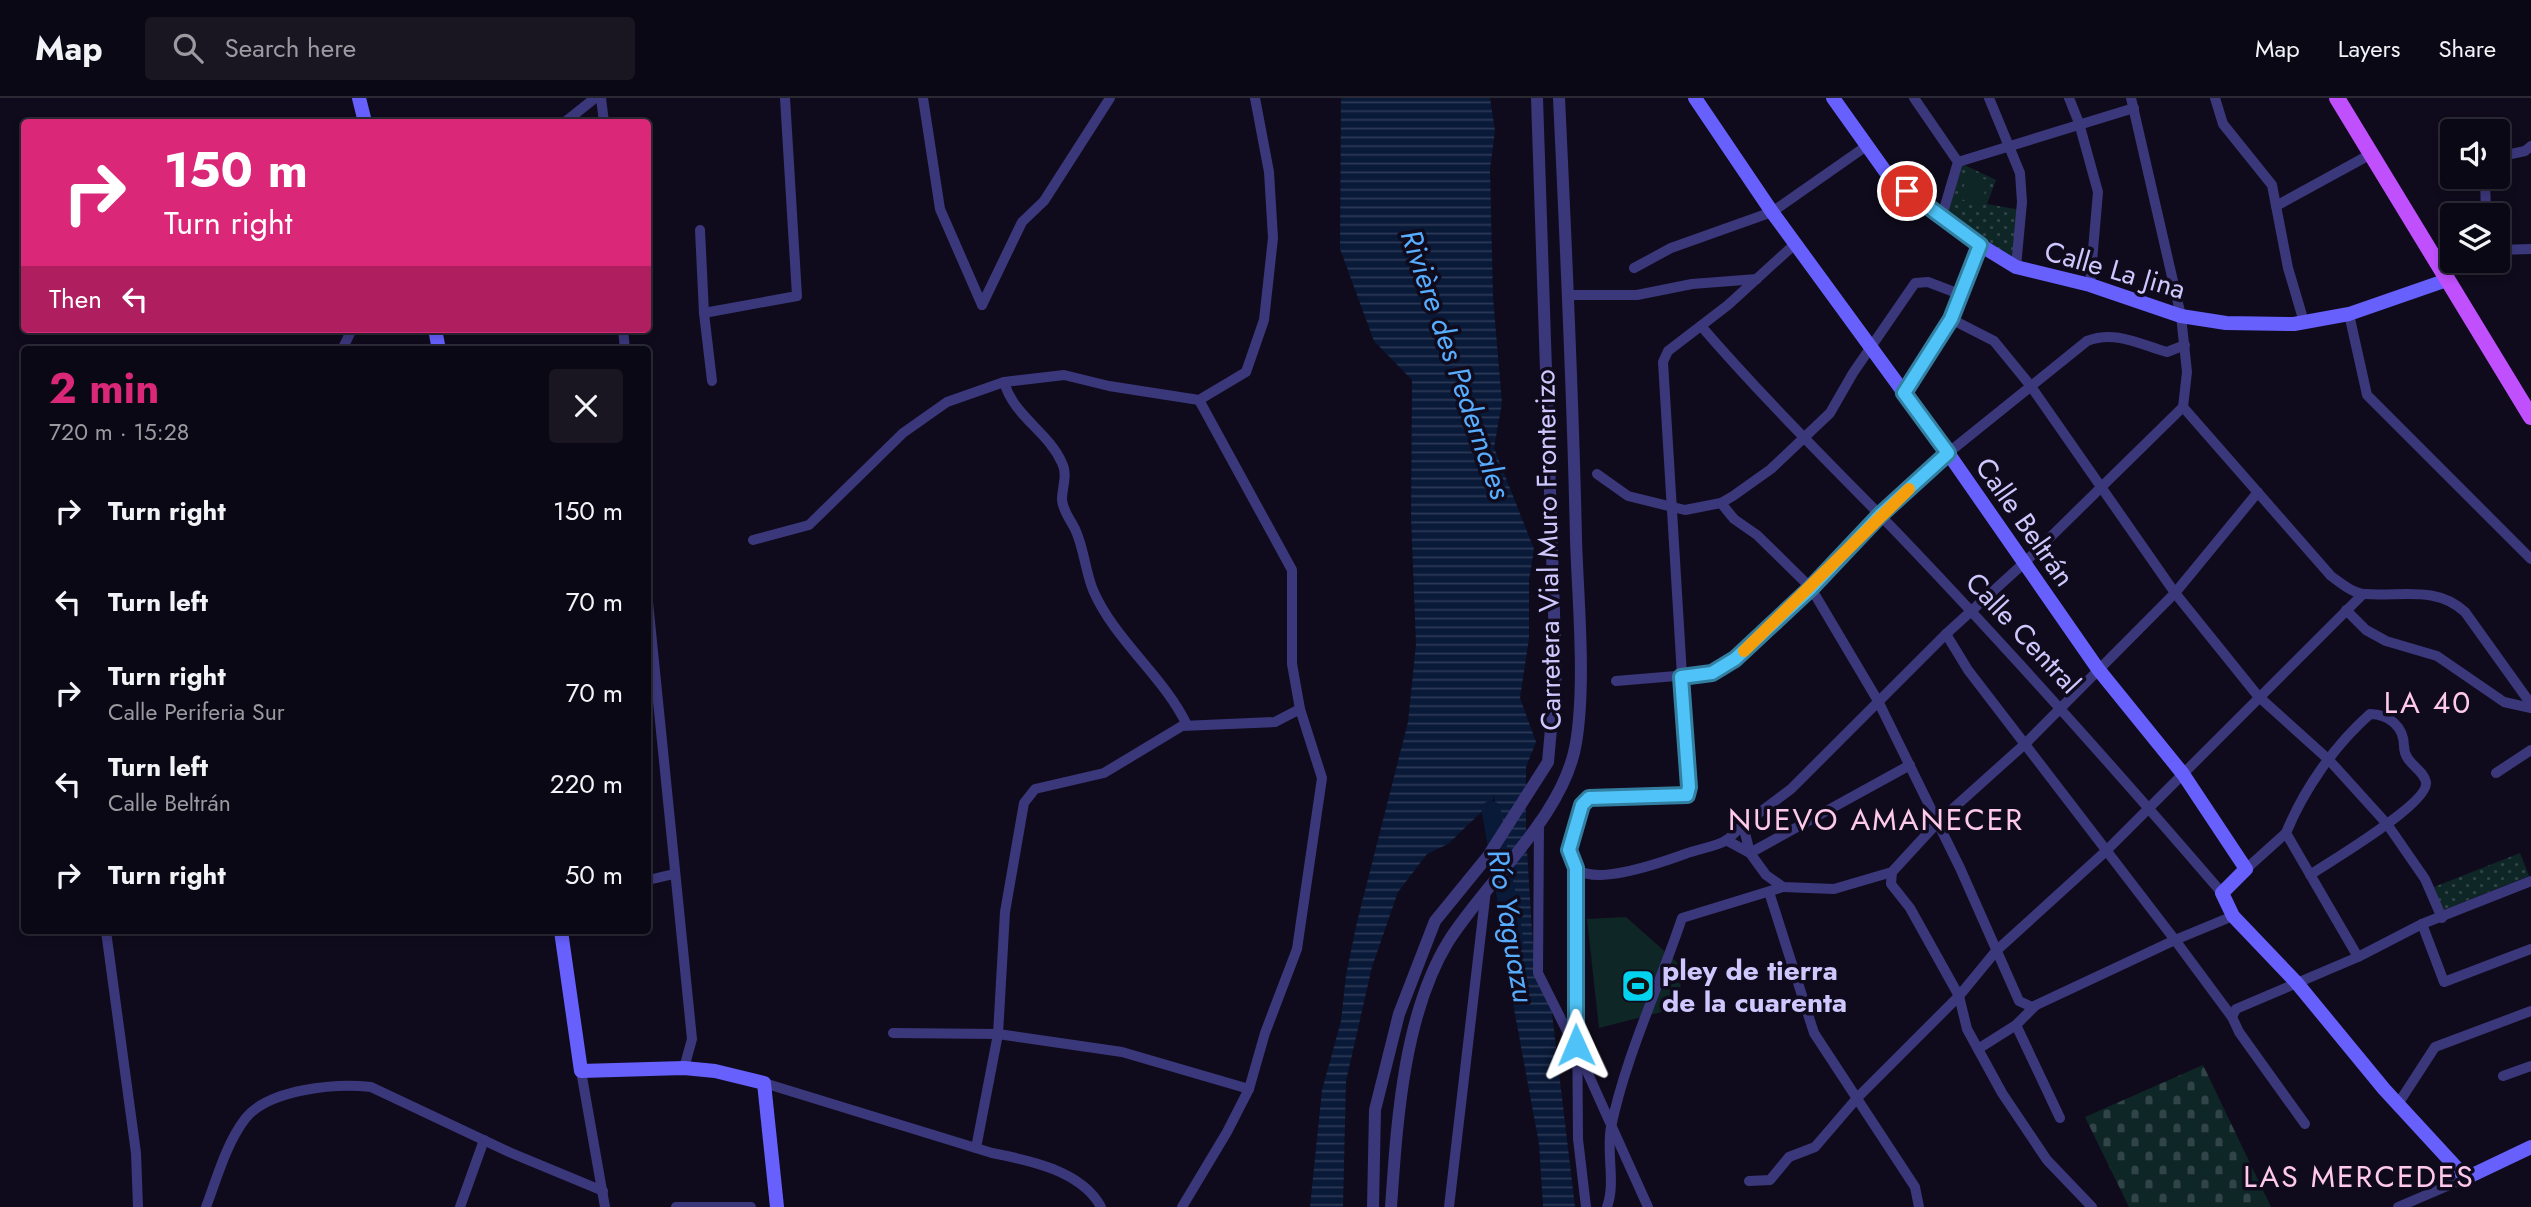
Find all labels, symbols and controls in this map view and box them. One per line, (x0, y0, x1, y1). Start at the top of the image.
search box (145, 17, 635, 80)
text: Map (35, 25, 103, 72)
icon: search (169, 29, 207, 67)
text: Search here (225, 29, 356, 67)
text: Map (2255, 31, 2300, 66)
text: Layers (2338, 31, 2400, 66)
text: Share (2438, 31, 2496, 66)
map controls (2440, 119, 2510, 273)
button: sound (2440, 119, 2510, 189)
text: 150 m (164, 135, 308, 205)
icon: right (49, 147, 140, 238)
pin (1877, 161, 1937, 221)
icon: arrive (1888, 172, 1926, 210)
text: Turn right (164, 200, 293, 246)
button: layers (2440, 203, 2510, 273)
water label: Rivière des Pedernales (1390, 224, 1522, 505)
street label: Calle La Jina (2040, 230, 2190, 310)
text: Then (49, 280, 102, 318)
icon: left (116, 280, 154, 318)
text: 2 min (49, 358, 159, 419)
button: close (549, 369, 623, 443)
street label: Carretera Vial Muro Fronterizo (1524, 369, 1572, 731)
text: 720 m · 15:28 (49, 415, 189, 449)
street label: Calle Beltrán (1965, 449, 2085, 595)
icon: right (49, 492, 87, 530)
text: Turn right (108, 492, 226, 530)
text: 150 m (553, 492, 623, 530)
street label: Calle Central (1956, 563, 2090, 703)
icon: left (49, 583, 87, 621)
text: Turn left (108, 583, 208, 621)
text: 70 m (566, 583, 623, 621)
text: Turn right (108, 657, 226, 695)
icon: right (49, 674, 87, 712)
text: 70 m (566, 674, 623, 712)
district label: LA 40 (2384, 681, 2472, 724)
text: Calle Periferia Sur (108, 695, 285, 729)
text: Turn left (108, 748, 208, 786)
icon: left (49, 765, 87, 803)
text: 220 m (550, 765, 623, 803)
text: Calle Beltrán (108, 786, 231, 820)
district label: NUEVO AMANECER (1728, 798, 2024, 841)
water label: Río Yaguazu (1476, 846, 1546, 1006)
icon: right (49, 856, 87, 894)
text: Turn right (108, 856, 226, 894)
text: 50 m (565, 856, 623, 894)
place label: pley de tierra de la cuarenta (1662, 950, 1847, 1023)
sports icon: pley de tierra de la cuarenta (1619, 967, 1657, 1005)
position arrow (1539, 1008, 1613, 1082)
district label: LAS MERCEDES (2243, 1155, 2475, 1198)

